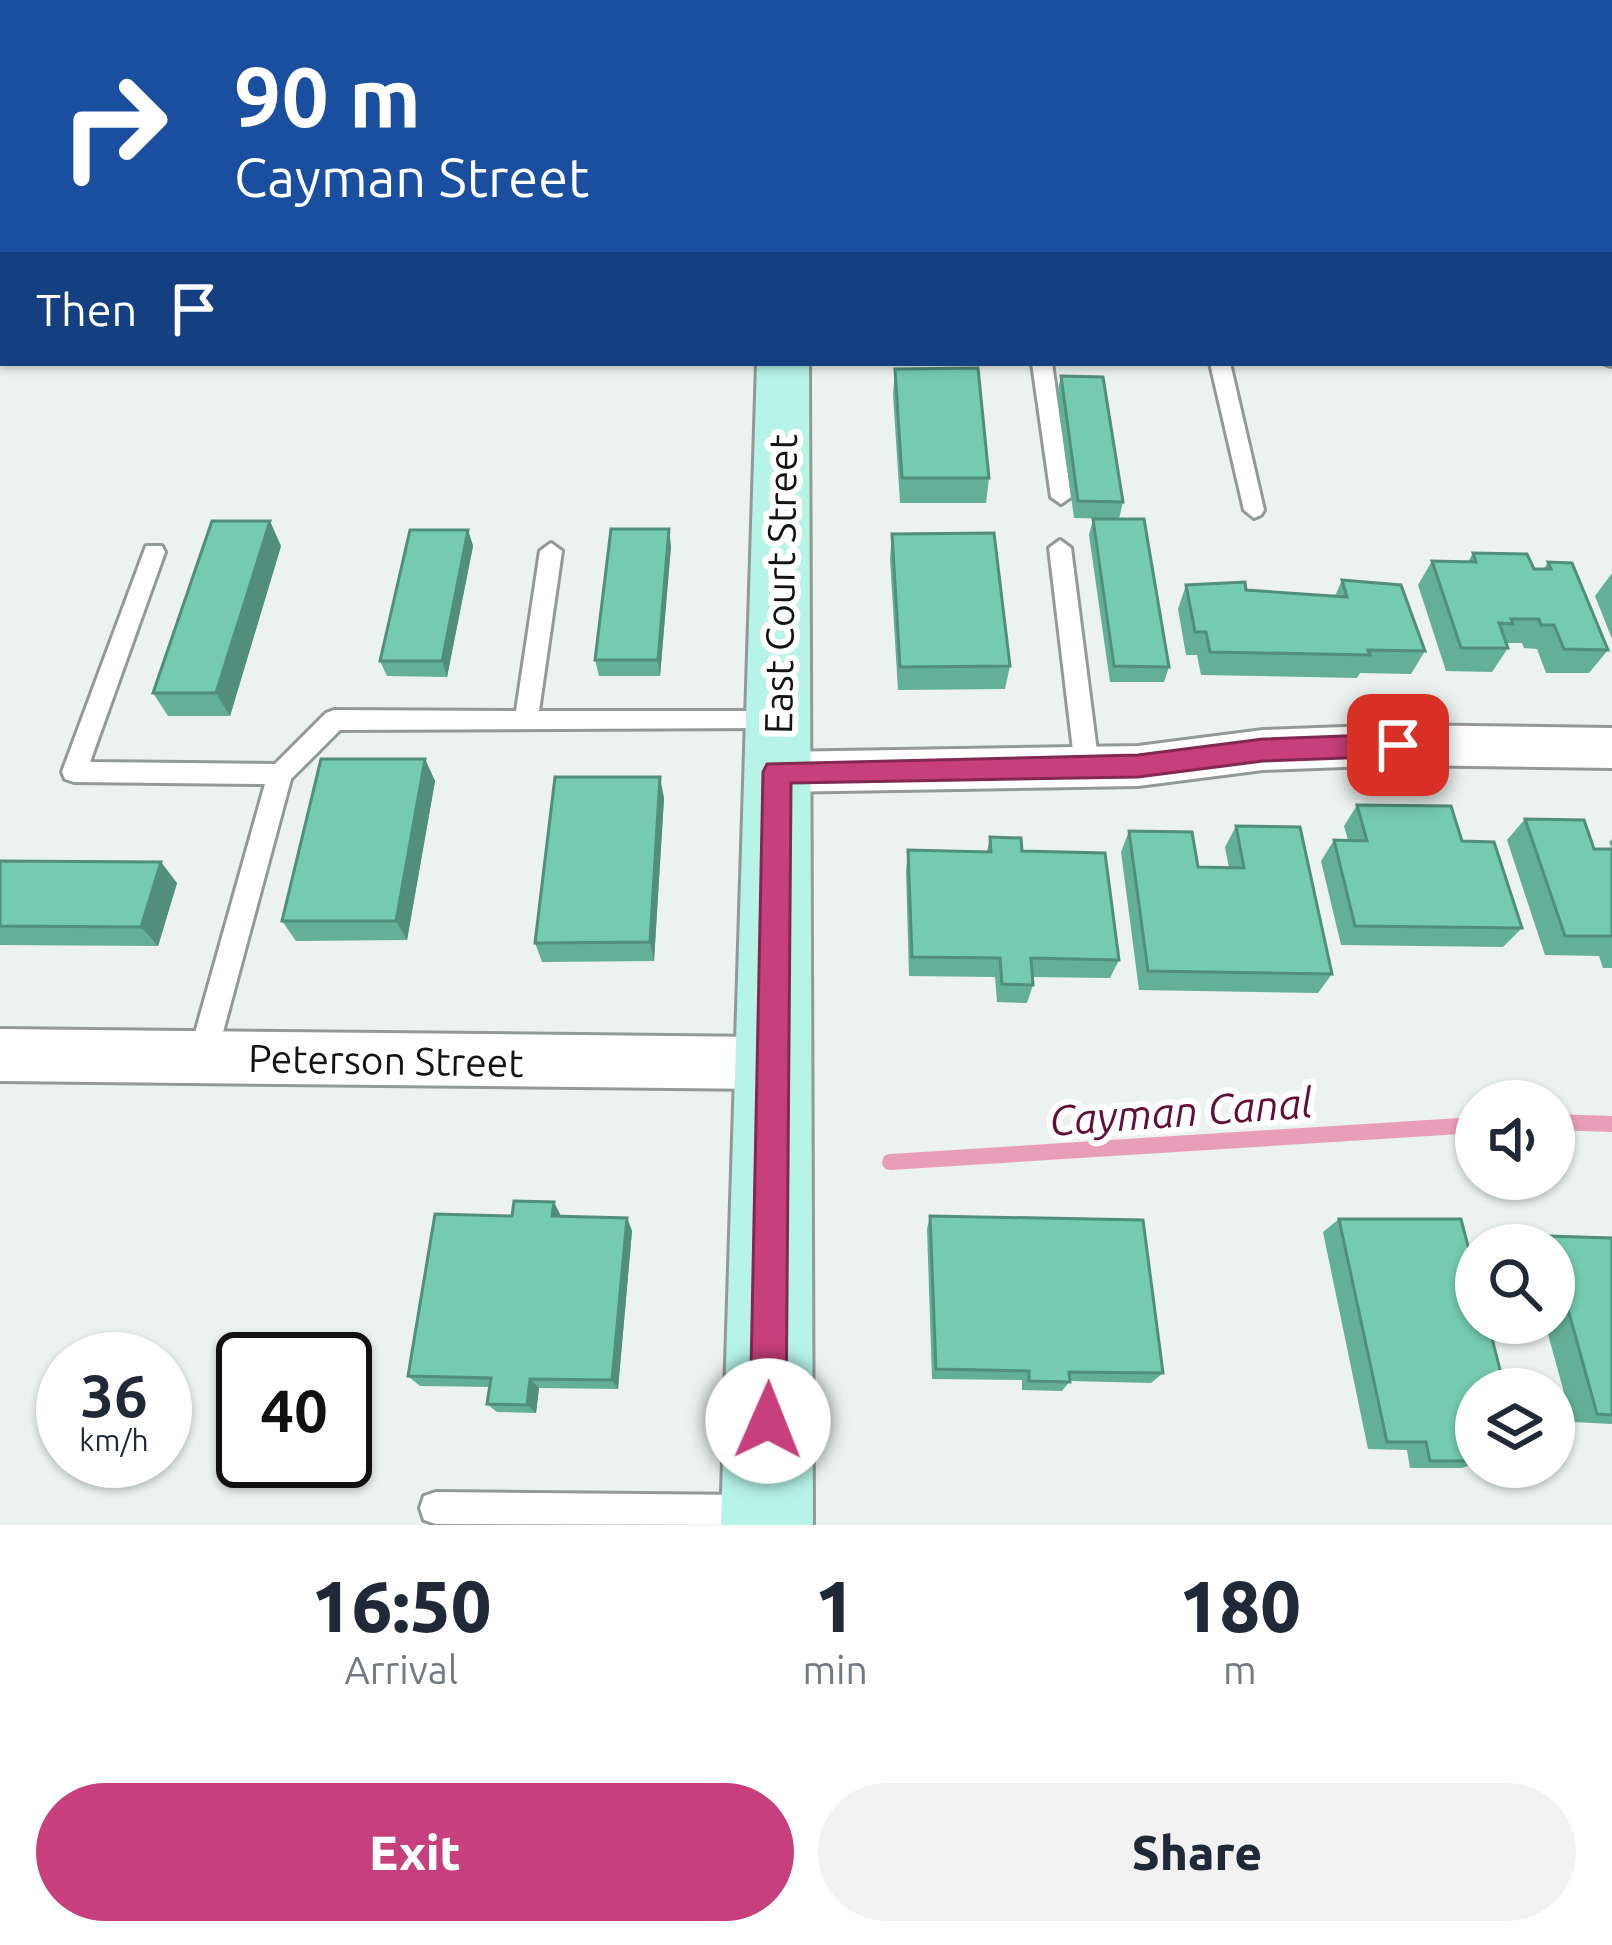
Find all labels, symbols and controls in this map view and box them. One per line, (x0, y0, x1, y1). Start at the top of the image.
icon: right (36, 48, 192, 204)
text: 90 m (234, 49, 421, 143)
text: Cayman Street (234, 147, 589, 207)
icon: arrive (161, 276, 227, 342)
text: Then (36, 284, 137, 335)
street label: East Court Street (756, 434, 804, 734)
pin (1347, 694, 1449, 796)
icon: arrive (1365, 712, 1431, 778)
street label: Peterson Street (248, 1036, 524, 1084)
water label: Cayman Canal (1048, 1078, 1315, 1144)
map controls (1455, 1080, 1575, 1488)
button: sound (1455, 1080, 1575, 1200)
button: search (1455, 1224, 1575, 1344)
speed limit sign: 40 (216, 1332, 372, 1488)
position arrow (705, 1358, 831, 1484)
text: 36 (80, 1361, 148, 1428)
button: layers (1455, 1368, 1575, 1488)
text: km/h (79, 1423, 149, 1457)
text: 16:50 (311, 1565, 491, 1646)
text: 1 (815, 1565, 855, 1646)
text: 180 (1179, 1565, 1301, 1646)
text: Arrival (344, 1648, 458, 1691)
text: min (802, 1648, 868, 1691)
text: m (1223, 1648, 1257, 1691)
button: Exit (36, 1783, 794, 1921)
button: Share (818, 1783, 1576, 1921)

